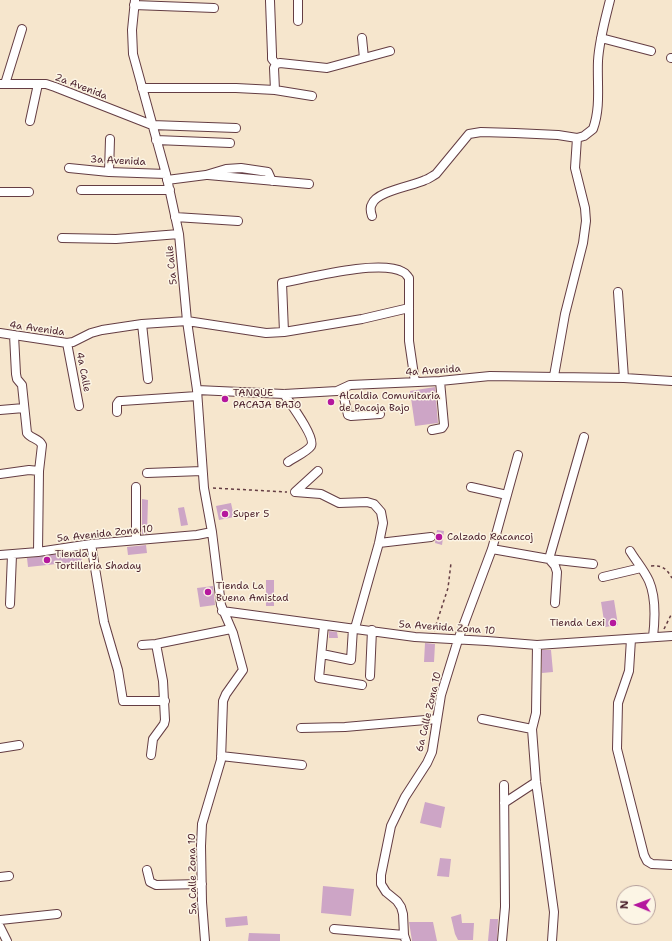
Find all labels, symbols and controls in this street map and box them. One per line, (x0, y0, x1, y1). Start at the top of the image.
street label: 2a Avenida (53, 71, 109, 103)
street label: 3a Avenida (90, 154, 146, 168)
street label: 5a Calle (164, 245, 180, 285)
street label: 4a Avenida (9, 319, 65, 339)
street label: 4a Calle (73, 351, 93, 393)
street label: 4a Avenida (405, 363, 461, 379)
place label: TANQUE PACAJA BAJO (233, 387, 301, 410)
place label: Alcaldia Comunitaria de Pacaja Bajo (339, 390, 440, 414)
marker: TANQUE PACAJA BAJO (220, 394, 230, 404)
marker: Alcaldia Comunitaria de Pacaja Bajo (326, 397, 336, 407)
place label: Super 5 (233, 508, 269, 520)
marker: Super 5 (220, 509, 230, 519)
street label: 5a Avenida Zona 10 (56, 523, 154, 545)
place label: Calzado Racancoj (447, 531, 533, 543)
marker: Calzado Racancoj (434, 532, 444, 542)
place label: Tienda y Tortilleria Shaday (55, 548, 141, 572)
marker: Tienda y Tortilleria Shaday (42, 555, 52, 565)
place label: Tienda La Buena Amistad (216, 580, 289, 604)
marker: Tienda La Buena Amistad (203, 587, 213, 597)
place label: Tienda Lexi (550, 617, 605, 629)
marker: Tienda Lexi (608, 618, 618, 628)
street label: 5a Avenida Zona 10 (398, 619, 496, 637)
street label: 6a Calle Zona 10 (414, 671, 444, 753)
street label: 5a Calle Zona 10 (186, 833, 200, 915)
north arrow (616, 885, 656, 925)
text: N (617, 900, 632, 909)

